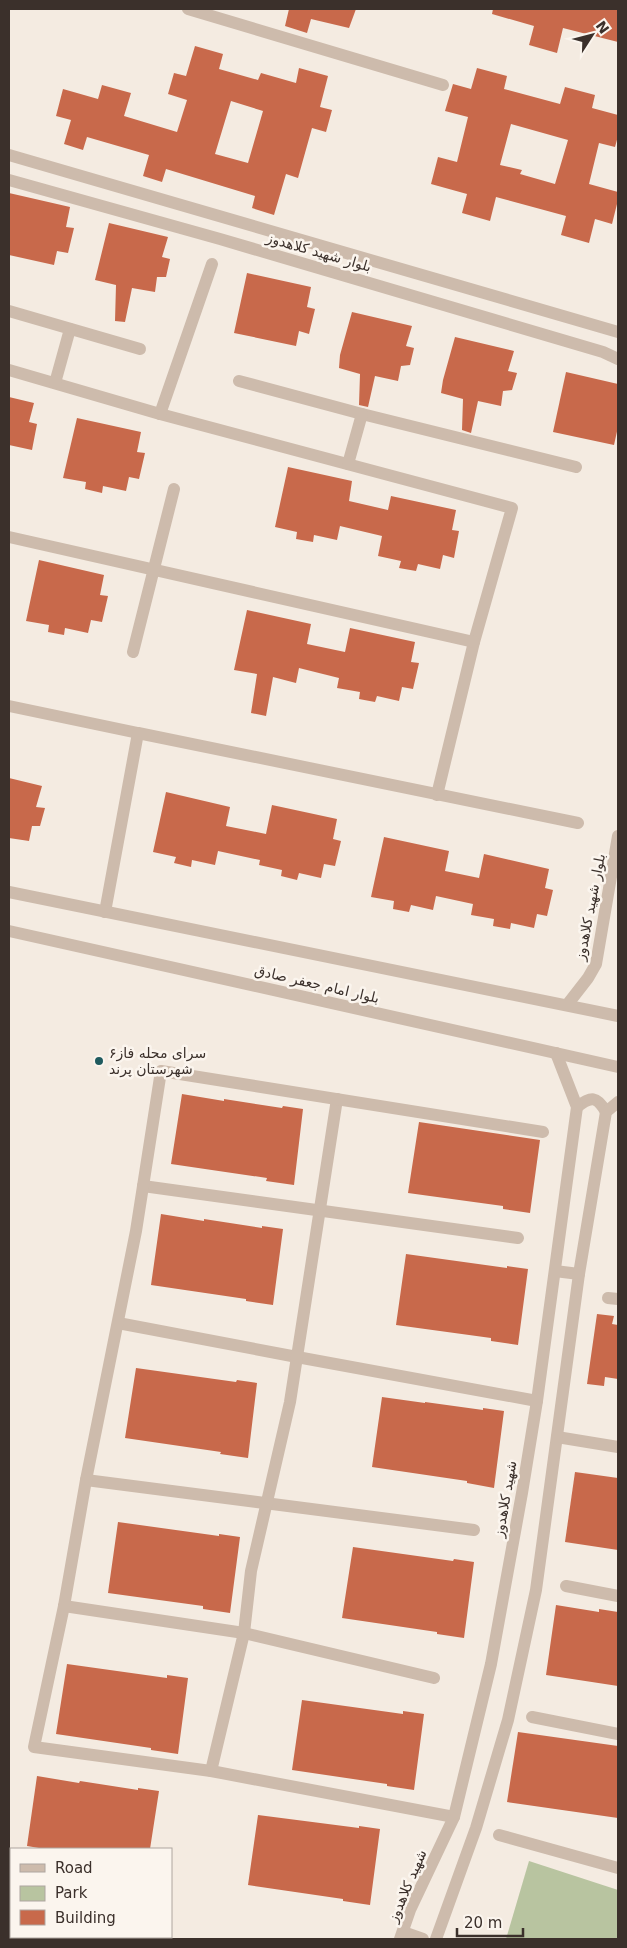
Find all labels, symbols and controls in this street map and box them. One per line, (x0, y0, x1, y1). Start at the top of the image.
north arrow (567, 10, 617, 60)
text: N (593, 18, 612, 37)
street label: بلوار شهید کلاهدوز (263, 229, 373, 276)
street label: بلوار شهید کلاهدوز (572, 852, 609, 963)
street label: بلوار امام جعفر صادق (253, 962, 381, 1007)
place label: سرای محله فاز۶ شهرستان پرند (109, 1045, 206, 1078)
marker: سرای محله فاز۶ شهرستان پرند (93, 1055, 105, 1067)
street label: شهید کلاهدوز (490, 1459, 521, 1540)
street label: شهید کلاهدوز (384, 1847, 430, 1926)
legend (10, 1848, 172, 1938)
text: Road (55, 1859, 93, 1877)
text: Park (55, 1884, 88, 1902)
scale bar (457, 1906, 523, 1938)
text: Building (55, 1909, 116, 1927)
text: 20 m (464, 1914, 502, 1932)

